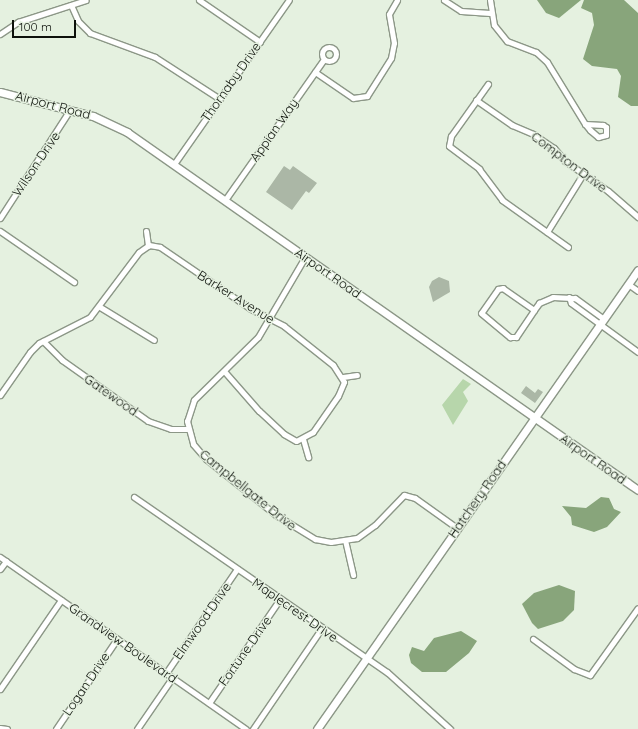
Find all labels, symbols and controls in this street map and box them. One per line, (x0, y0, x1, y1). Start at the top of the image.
scale bar (14, 12, 78, 38)
text: 100 m (19, 19, 52, 34)
street label: Thornaby Drive (198, 39, 264, 125)
street label: Airport Road (14, 87, 92, 123)
street label: Appian Way (247, 95, 301, 165)
street label: Wilson Drive (9, 129, 63, 199)
street label: Compton Drive (528, 129, 610, 195)
street label: Airport Road (292, 244, 364, 302)
street label: Barker Avenue (194, 267, 278, 327)
street label: Gatewood (81, 371, 141, 419)
street label: Airport Road (557, 430, 629, 488)
street label: Campbellgate Drive (197, 446, 299, 534)
street label: Hatchery Road (444, 457, 510, 541)
street label: Maplecrest Drive (249, 575, 341, 645)
street label: Elmwood Drive (170, 579, 234, 663)
street label: Grandview Boulevard (66, 600, 180, 686)
street label: Fortune Drive (215, 613, 275, 689)
street label: Logan Drive (59, 649, 113, 719)

